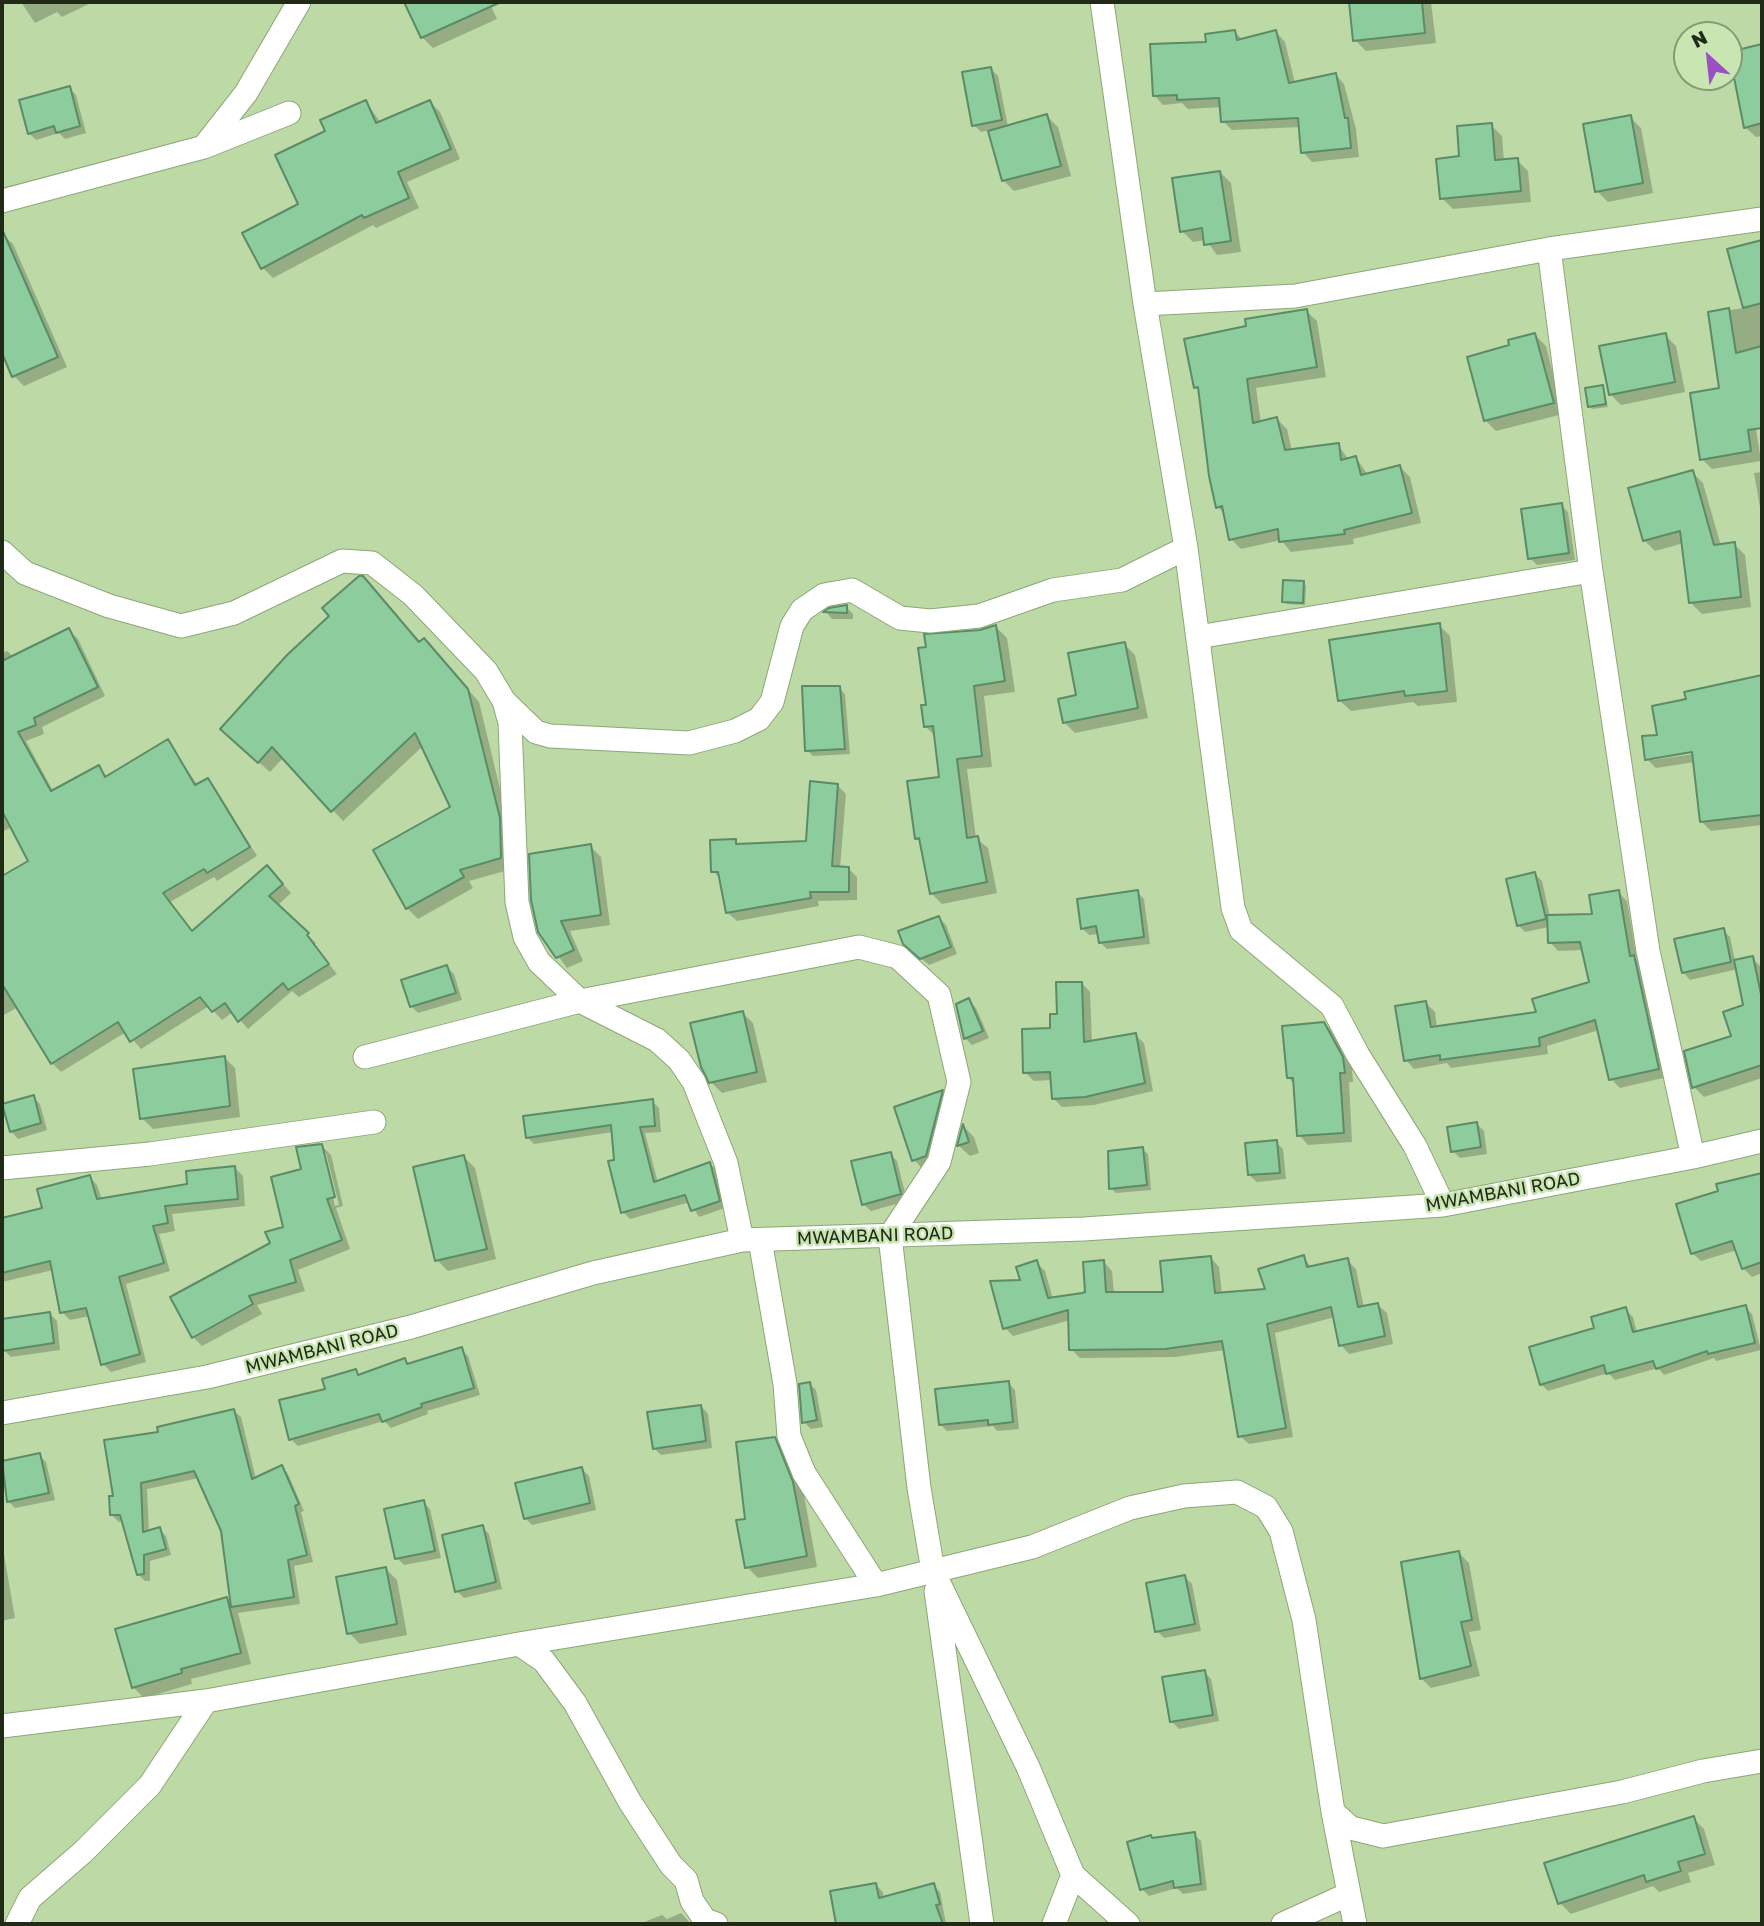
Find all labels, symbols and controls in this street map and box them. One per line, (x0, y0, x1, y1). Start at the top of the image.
north arrow (1673, 21, 1743, 91)
text: N (1687, 25, 1711, 52)
street label: MWAMBANI ROAD (1424, 1168, 1582, 1216)
street label: MWAMBANI ROAD (796, 1222, 954, 1250)
street label: MWAMBANI ROAD (243, 1320, 401, 1378)

